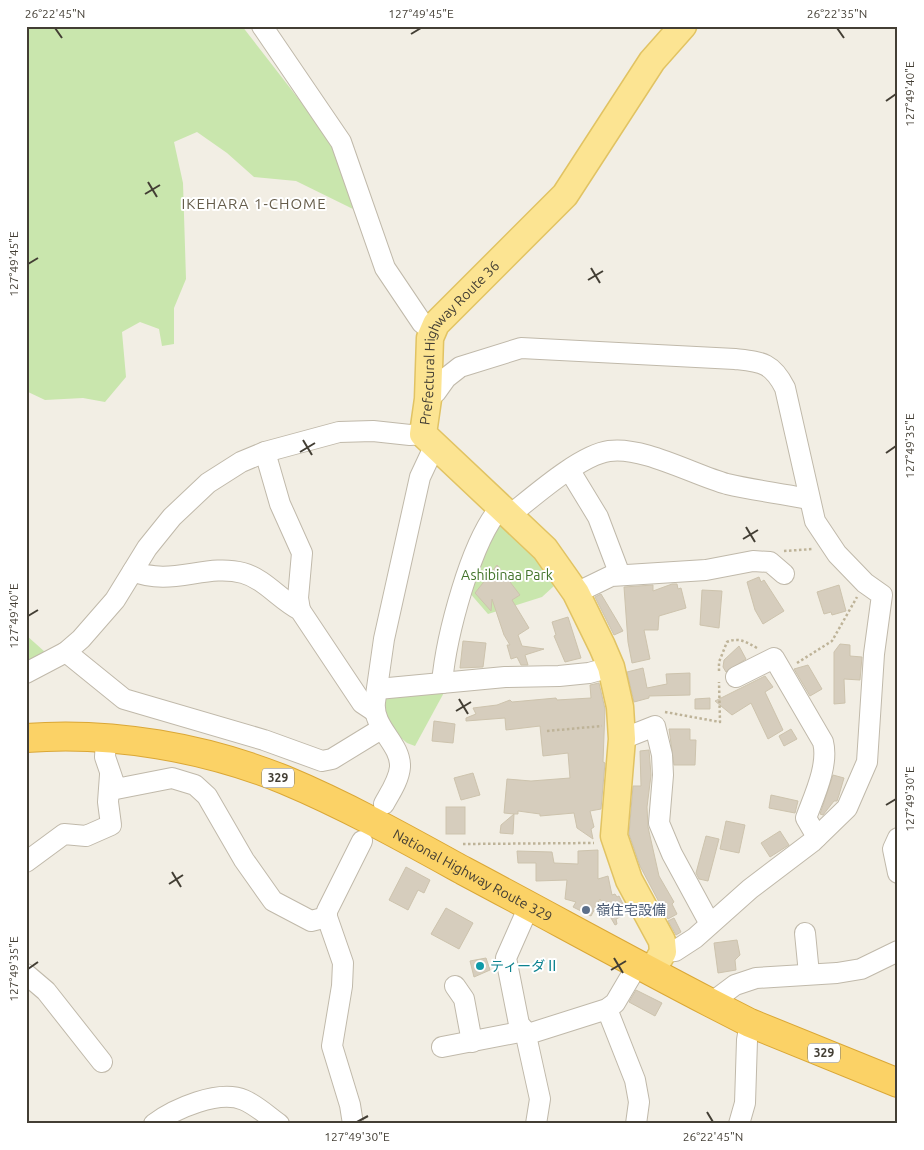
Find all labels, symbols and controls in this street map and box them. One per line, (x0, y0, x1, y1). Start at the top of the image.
text: 26°22'45"N (25, 7, 85, 20)
text: 127°49'45"E (388, 7, 454, 20)
text: 26°22'35"N (807, 7, 867, 20)
text: 127°49'40"E (903, 61, 916, 127)
district label: IKEHARA 1-CHOME (181, 195, 327, 212)
text: 127°49'45"E (7, 231, 20, 297)
street label: Prefectural Highway Route 36 (416, 258, 502, 426)
text: 127°49'35"E (903, 413, 916, 479)
park label: Ashibinaa Park (461, 567, 553, 583)
text: 127°49'40"E (7, 583, 20, 649)
text: 127°49'30"E (903, 766, 916, 832)
road number: 329 (262, 768, 294, 788)
street label: National Highway Route 329 (390, 826, 555, 925)
place label: 嶺住宅設備 (596, 902, 666, 918)
marker: 嶺住宅設備 (580, 904, 592, 916)
text: 127°49'35"E (7, 936, 20, 1002)
place label: ティーダⅡ (490, 958, 559, 974)
marker: ティーダⅡ (474, 960, 486, 972)
road number: 329 (808, 1044, 840, 1062)
text: 127°49'30"E (324, 1130, 390, 1143)
text: 26°22'45"N (683, 1130, 743, 1143)

